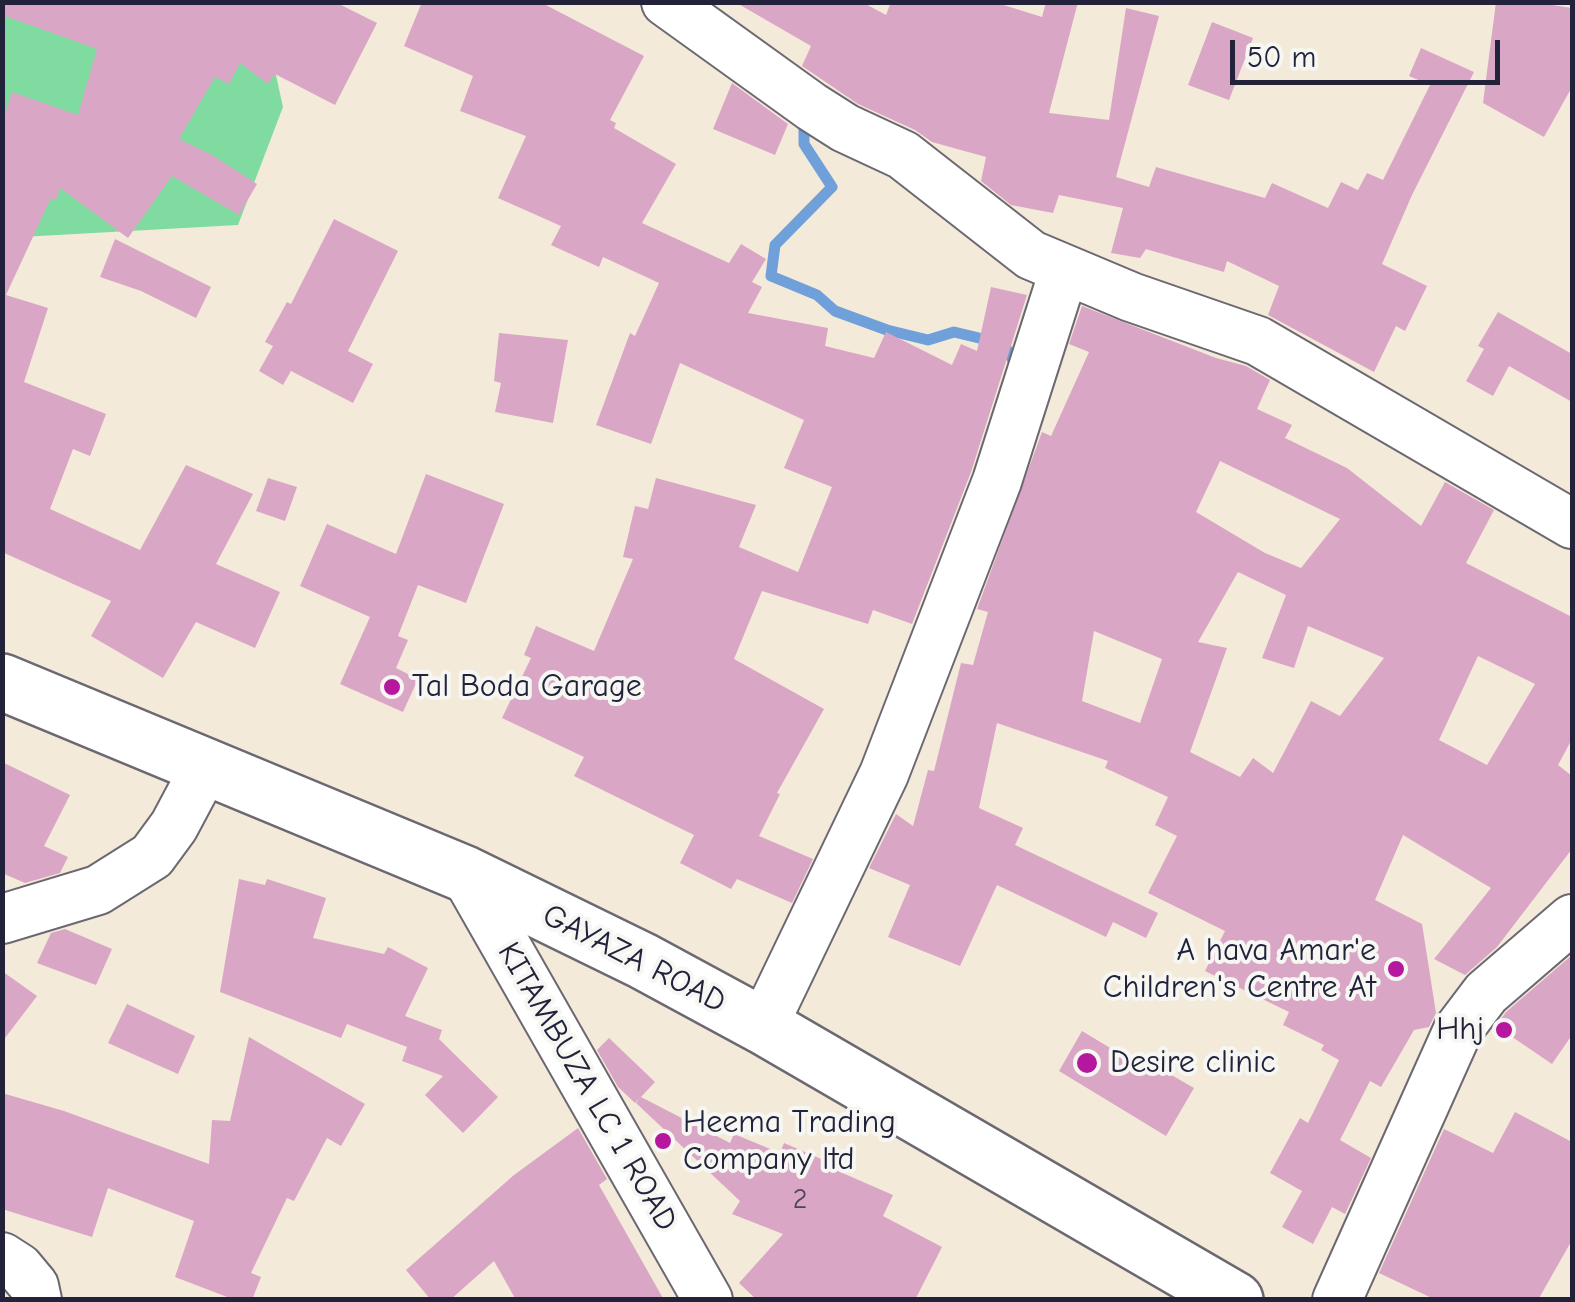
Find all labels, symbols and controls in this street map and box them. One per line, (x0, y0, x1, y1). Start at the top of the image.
scale bar (1235, 20, 1505, 82)
text: 50 m (1247, 40, 1316, 75)
place label: Tal Boda Garage (412, 668, 642, 706)
marker: Tal Boda Garage (381, 676, 403, 698)
street label: GAYAZA ROAD (536, 896, 732, 1022)
place label: A hava Amar'e Children's Centre At (1103, 932, 1376, 1007)
street label: KITAMBUZA LC 1 ROAD (489, 936, 685, 1238)
marker: A hava Amar'e Children's Centre At (1385, 958, 1407, 980)
place label: Hhj (1436, 1011, 1484, 1049)
marker: Hhj (1493, 1019, 1515, 1041)
place label: Desire clinic (1110, 1044, 1276, 1082)
marker: Desire clinic (1074, 1050, 1100, 1076)
place label: Heema Trading Company ltd (683, 1104, 896, 1179)
marker: Heema Trading Company ltd (652, 1130, 674, 1152)
house number: 2 (793, 1183, 807, 1217)

